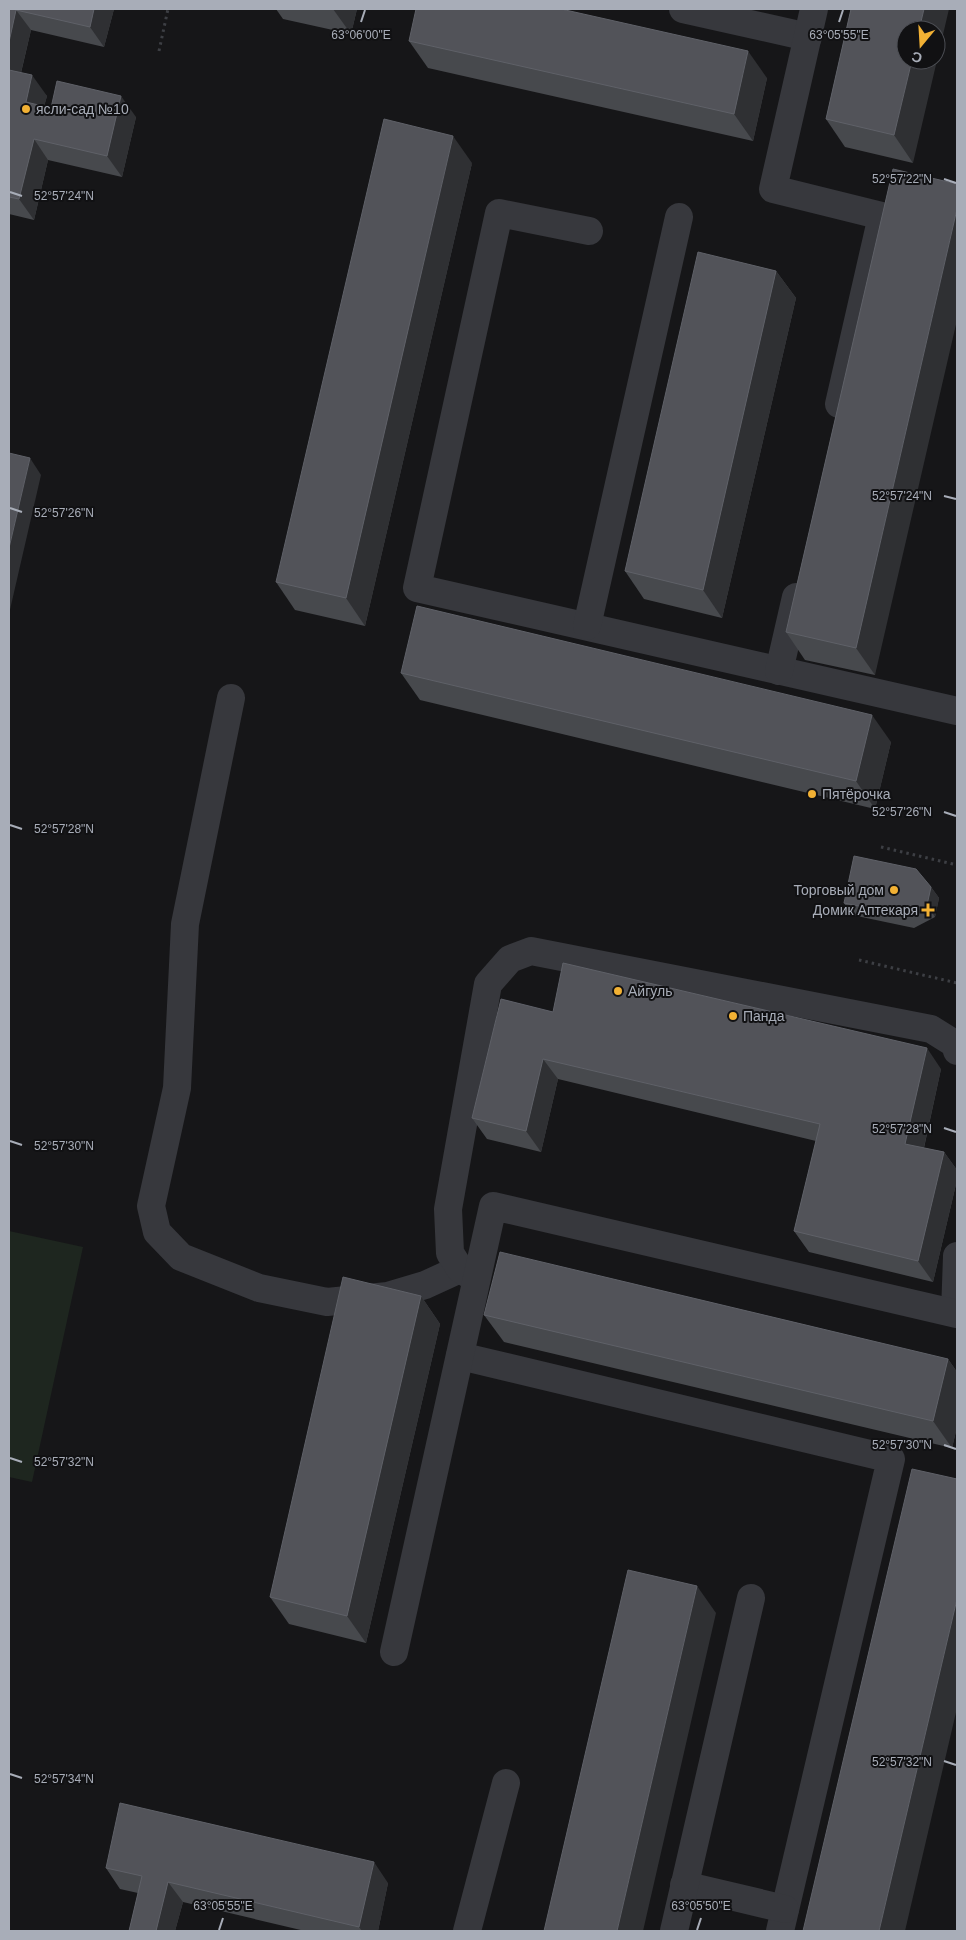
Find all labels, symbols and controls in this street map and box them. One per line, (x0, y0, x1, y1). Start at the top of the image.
north arrow (896, 20, 946, 70)
text: 63°06'00"E (331, 28, 391, 42)
text: 63°05'55"E (809, 28, 869, 42)
text: С (910, 48, 924, 67)
place label: ясли-сад №10 (36, 101, 129, 117)
marker: ясли-сад №10 (20, 103, 32, 115)
text: 52°57'22"N (872, 172, 932, 186)
text: 52°57'24"N (34, 189, 94, 203)
text: 52°57'24"N (872, 489, 932, 503)
text: 52°57'26"N (34, 506, 94, 520)
place label: Пятёрочка (822, 786, 891, 802)
marker: Пятёрочка (806, 788, 818, 800)
text: 52°57'26"N (872, 805, 932, 819)
text: 52°57'28"N (34, 822, 94, 836)
place label: Торговый дом (794, 882, 884, 898)
marker: Торговый дом (888, 884, 900, 896)
place label: Домик Аптекаря (813, 902, 918, 918)
marker: Домик Аптекаря (922, 904, 934, 916)
place label: Айгуль (628, 983, 672, 999)
marker: Айгуль (612, 985, 624, 997)
place label: Панда (743, 1008, 785, 1024)
marker: Панда (727, 1010, 739, 1022)
text: 52°57'28"N (872, 1122, 932, 1136)
text: 52°57'30"N (34, 1139, 94, 1153)
text: 52°57'30"N (872, 1438, 932, 1452)
text: 52°57'32"N (34, 1455, 94, 1469)
text: 52°57'32"N (872, 1755, 932, 1769)
text: 52°57'34"N (34, 1772, 94, 1786)
text: 63°05'55"E (193, 1899, 253, 1913)
text: 63°05'50"E (671, 1899, 731, 1913)

